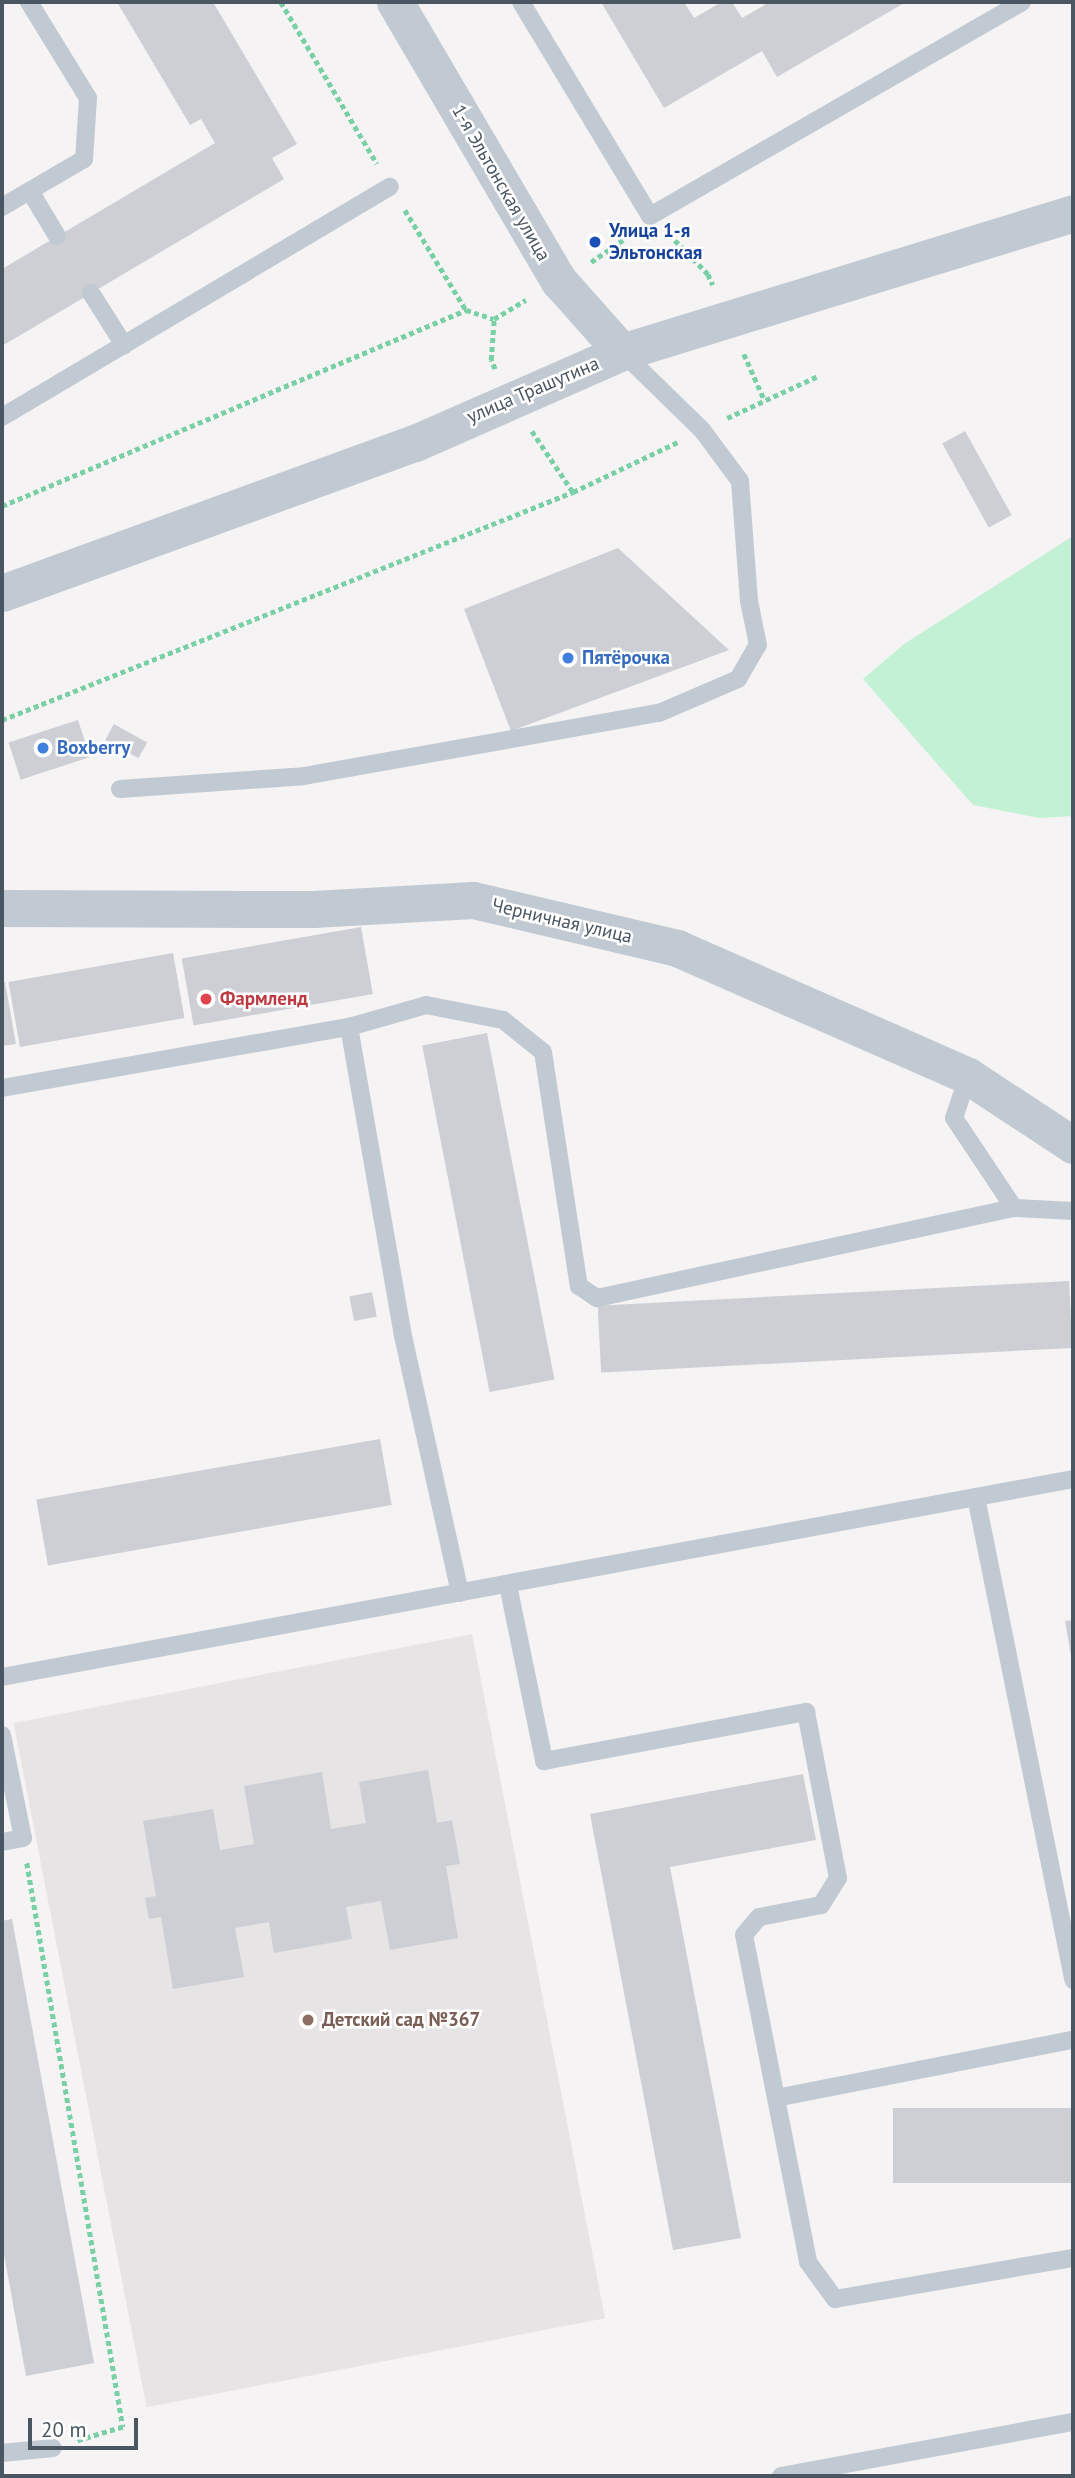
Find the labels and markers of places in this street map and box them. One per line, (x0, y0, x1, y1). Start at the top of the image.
place label: Улица 1-я Эльтонская (609, 220, 702, 264)
marker: Улица 1-я Эльтонская (587, 234, 603, 250)
place label: Пятёрочка (582, 647, 670, 669)
marker: Пятёрочка (560, 650, 576, 666)
place label: Boxberry (57, 737, 130, 759)
marker: Boxberry (35, 740, 51, 756)
place label: Фармленд (220, 988, 308, 1010)
marker: Фармленд (198, 991, 214, 1007)
place label: Детский сад №367 (322, 2009, 480, 2031)
marker: Детский сад №367 (300, 2012, 316, 2028)

